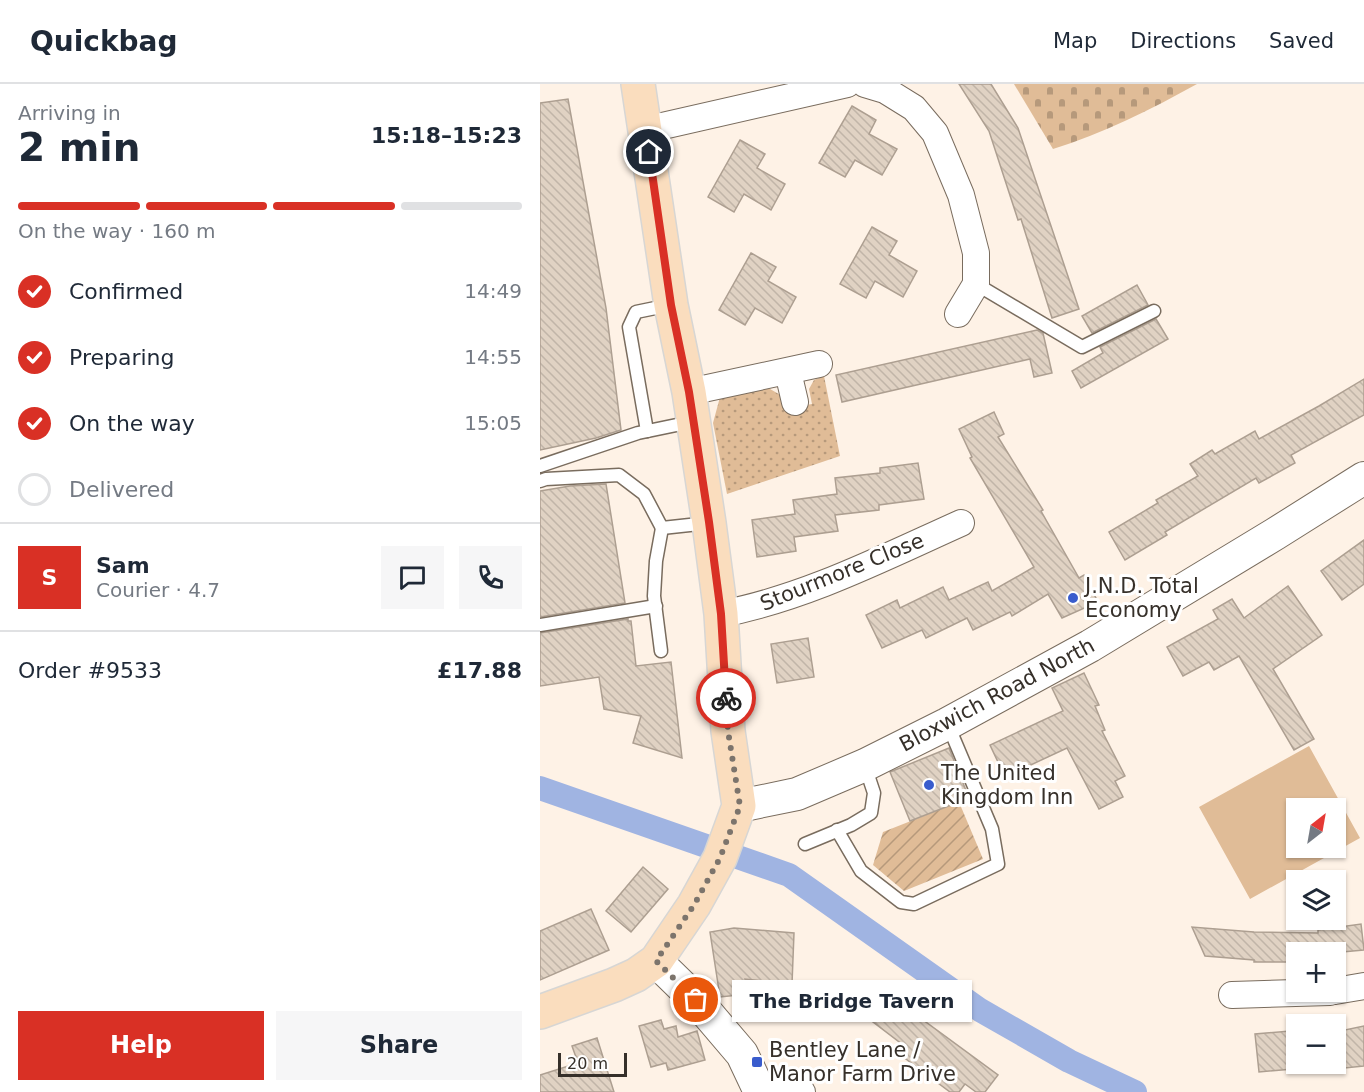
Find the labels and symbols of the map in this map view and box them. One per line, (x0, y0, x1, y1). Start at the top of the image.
pin (623, 126, 674, 177)
street label: Stourmore Close (757, 528, 927, 616)
place label: J.N.D. Total Economy (1083, 574, 1199, 622)
marker: J.N.D. Total Economy (1066, 591, 1080, 605)
street label: Bloxwich Road North (895, 633, 1099, 757)
courier (696, 668, 756, 728)
place label: The United Kingdom Inn (940, 761, 1073, 809)
marker: The United Kingdom Inn (922, 778, 936, 792)
north arrow (1286, 798, 1346, 858)
pin (670, 974, 721, 1025)
callout: The Bridge Tavern (732, 979, 972, 1021)
place label: Bentley Lane / Manor Farm Drive (769, 1038, 956, 1086)
scale bar (558, 1050, 627, 1078)
marker: Bentley Lane / Manor Farm Drive (750, 1055, 764, 1069)

